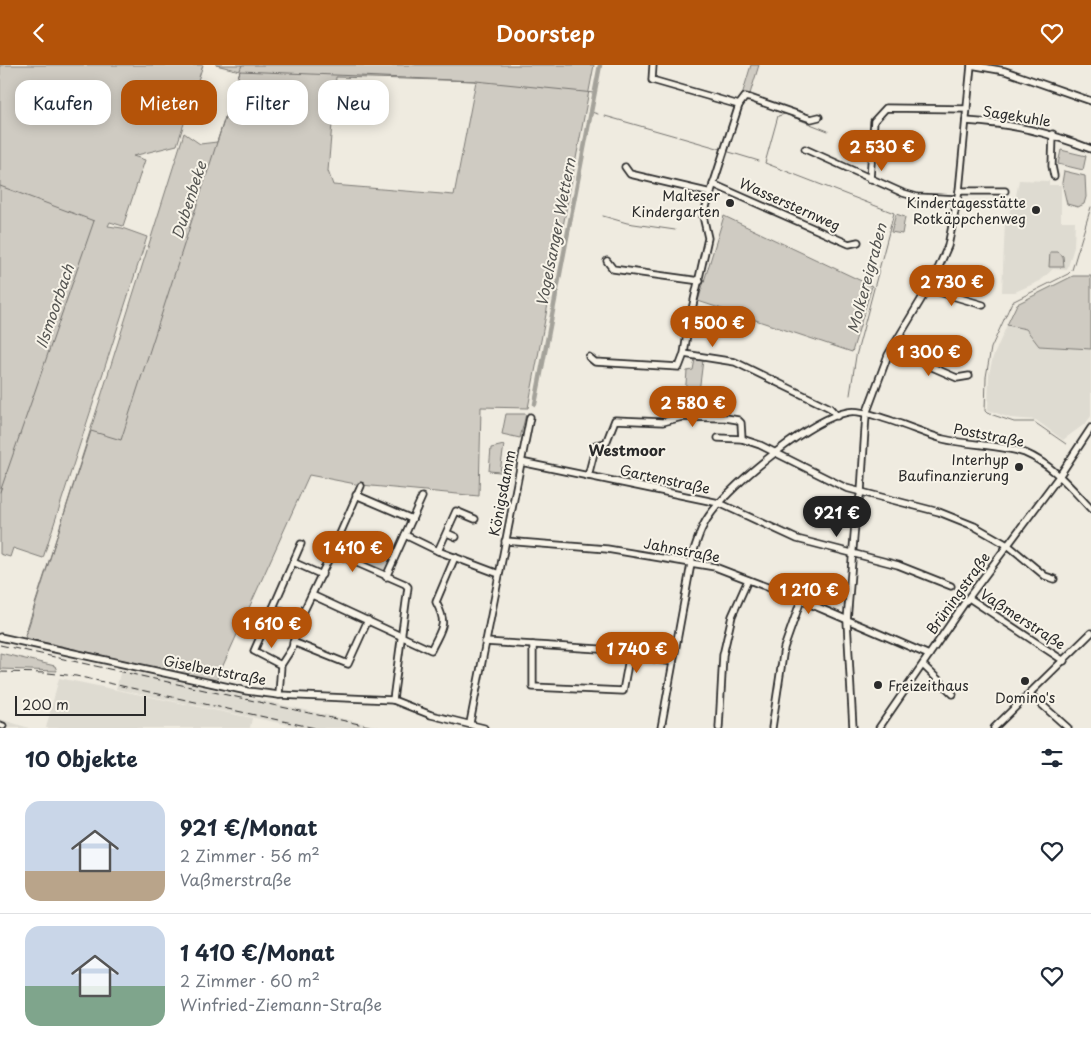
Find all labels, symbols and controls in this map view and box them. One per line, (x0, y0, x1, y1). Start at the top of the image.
text: Doorstep (496, 16, 595, 49)
icon: back (25, 19, 53, 47)
icon: heart (1038, 19, 1066, 47)
chip: Kaufen (15, 80, 111, 125)
chip: Mieten (121, 80, 217, 125)
chip: Filter (227, 80, 308, 125)
chip: Neu (318, 80, 389, 125)
street label: Sagekuhle (981, 100, 1053, 132)
pin: 2 530 € (836, 129, 928, 172)
text: 2 530 € (849, 134, 915, 158)
water label: Vogelsanger Wettern (529, 156, 581, 308)
water label: Dubenbeke (165, 157, 212, 242)
street label: Wassersternweg (736, 172, 844, 236)
place label: Malteser Kindergarten (632, 185, 720, 222)
place label: Kindertagesstätte Rotkäppchenweg (906, 192, 1026, 229)
marker: Malteser Kindergarten (724, 197, 736, 209)
marker: Kindertagesstätte Rotkäppchenweg (1030, 204, 1042, 216)
water label: Molkereigraben (840, 220, 892, 336)
water label: Ilsmoorbach (29, 261, 79, 351)
pin: 2 730 € (906, 265, 998, 307)
text: 2 730 € (920, 269, 984, 293)
pin: 1 500 € (667, 305, 759, 348)
text: 1 500 € (681, 310, 745, 334)
pin: 1 300 € (883, 335, 975, 377)
text: 1 300 € (897, 339, 961, 363)
pin: 2 580 € (647, 385, 739, 428)
text: 2 580 € (660, 390, 726, 414)
street label: Poststraße (952, 418, 1026, 452)
district label: Westmoor (588, 438, 666, 461)
street label: Königsdamm (483, 448, 521, 538)
place label: Interhyp Baufinanzierung (898, 449, 1009, 486)
street label: Gartenstraße (618, 459, 712, 499)
marker: Interhyp Baufinanzierung (1013, 461, 1025, 473)
pin: 921 € (802, 495, 872, 538)
text: 921 € (814, 500, 860, 524)
pin: 1 410 € (307, 531, 399, 573)
street label: Jahnstraße (642, 532, 722, 568)
text: 1 410 € (323, 535, 383, 559)
street label: Brüningstraße (921, 548, 995, 638)
pin: 1 210 € (763, 573, 855, 615)
text: 1 210 € (779, 577, 839, 601)
street label: Vaßmerstraße (976, 584, 1070, 654)
pin: 1 610 € (226, 607, 318, 649)
text: 1 610 € (243, 611, 301, 635)
pin: 1 740 € (591, 631, 683, 674)
text: 1 740 € (607, 636, 667, 660)
street label: Giselbertstraße (162, 650, 268, 690)
place label: Freizeithaus (888, 675, 969, 696)
marker: Domino's (1019, 675, 1031, 687)
marker: Freizeithaus (872, 679, 884, 691)
place label: Domino's (995, 687, 1055, 708)
scale bar (15, 693, 146, 716)
text: 200 m (22, 694, 69, 715)
text: 10 Objekte (25, 742, 138, 774)
icon: filters (1038, 744, 1066, 772)
text: 921 €/Monat (180, 811, 318, 843)
icon: home (65, 821, 125, 881)
icon: heart (1038, 837, 1066, 865)
text: 2 Zimmer · 56 m² (180, 843, 320, 867)
text: Vaßmerstraße (180, 867, 292, 891)
text: 1 410 €/Monat (180, 936, 335, 968)
icon: home (65, 946, 125, 1006)
icon: heart (1038, 962, 1066, 990)
text: 2 Zimmer · 60 m² (180, 968, 320, 992)
text: Winfried-Ziemann-Straße (180, 992, 382, 1016)

